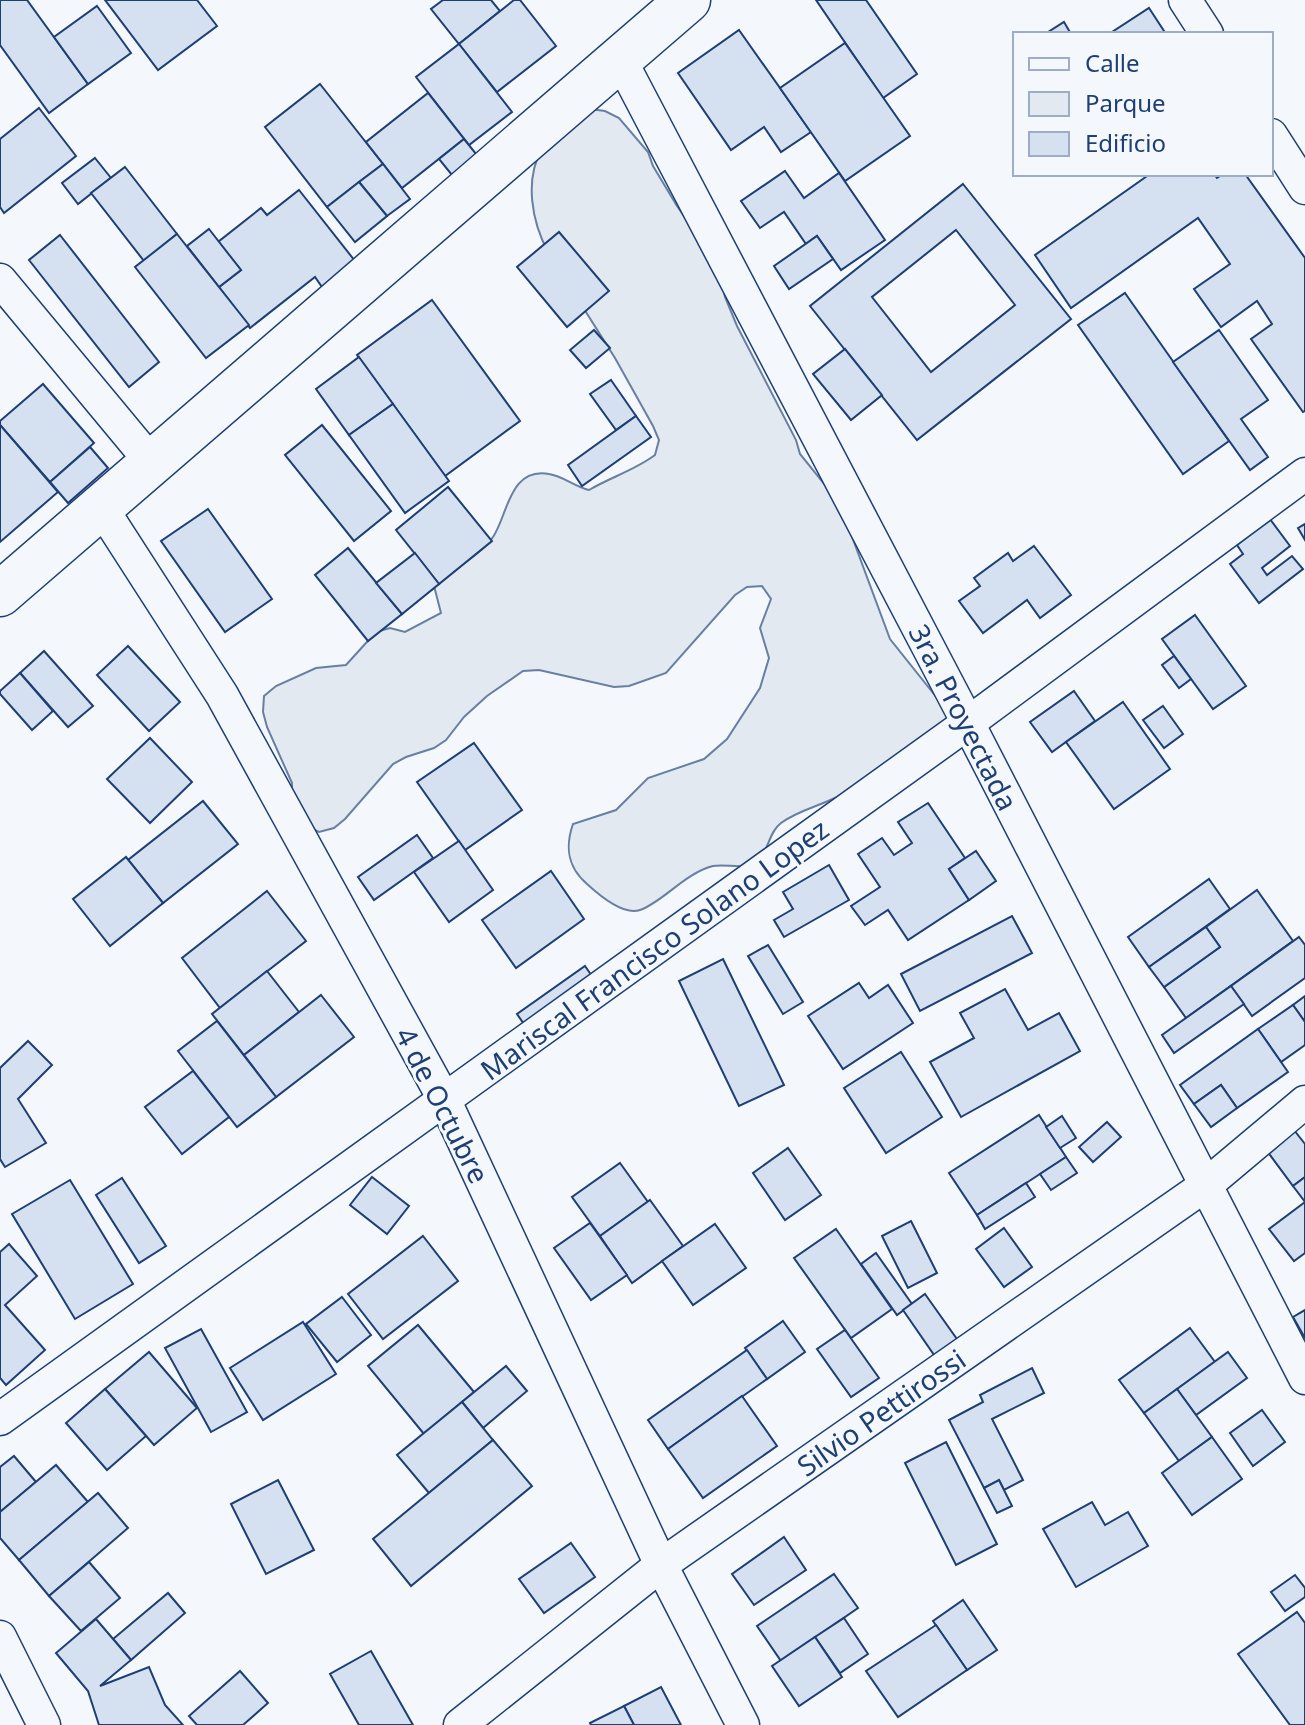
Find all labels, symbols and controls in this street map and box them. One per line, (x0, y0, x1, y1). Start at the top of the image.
legend (1013, 32, 1273, 176)
text: Calle (1085, 46, 1140, 79)
text: Parque (1085, 86, 1166, 119)
text: Edificio (1085, 126, 1166, 159)
street label: 3ra. Proyectada (901, 617, 1027, 817)
street label: Mariscal Francisco Solano Lopez (472, 810, 836, 1088)
street label: 4 de Octubre (387, 1020, 499, 1190)
street label: Silvio Pettirossi (789, 1340, 973, 1484)

